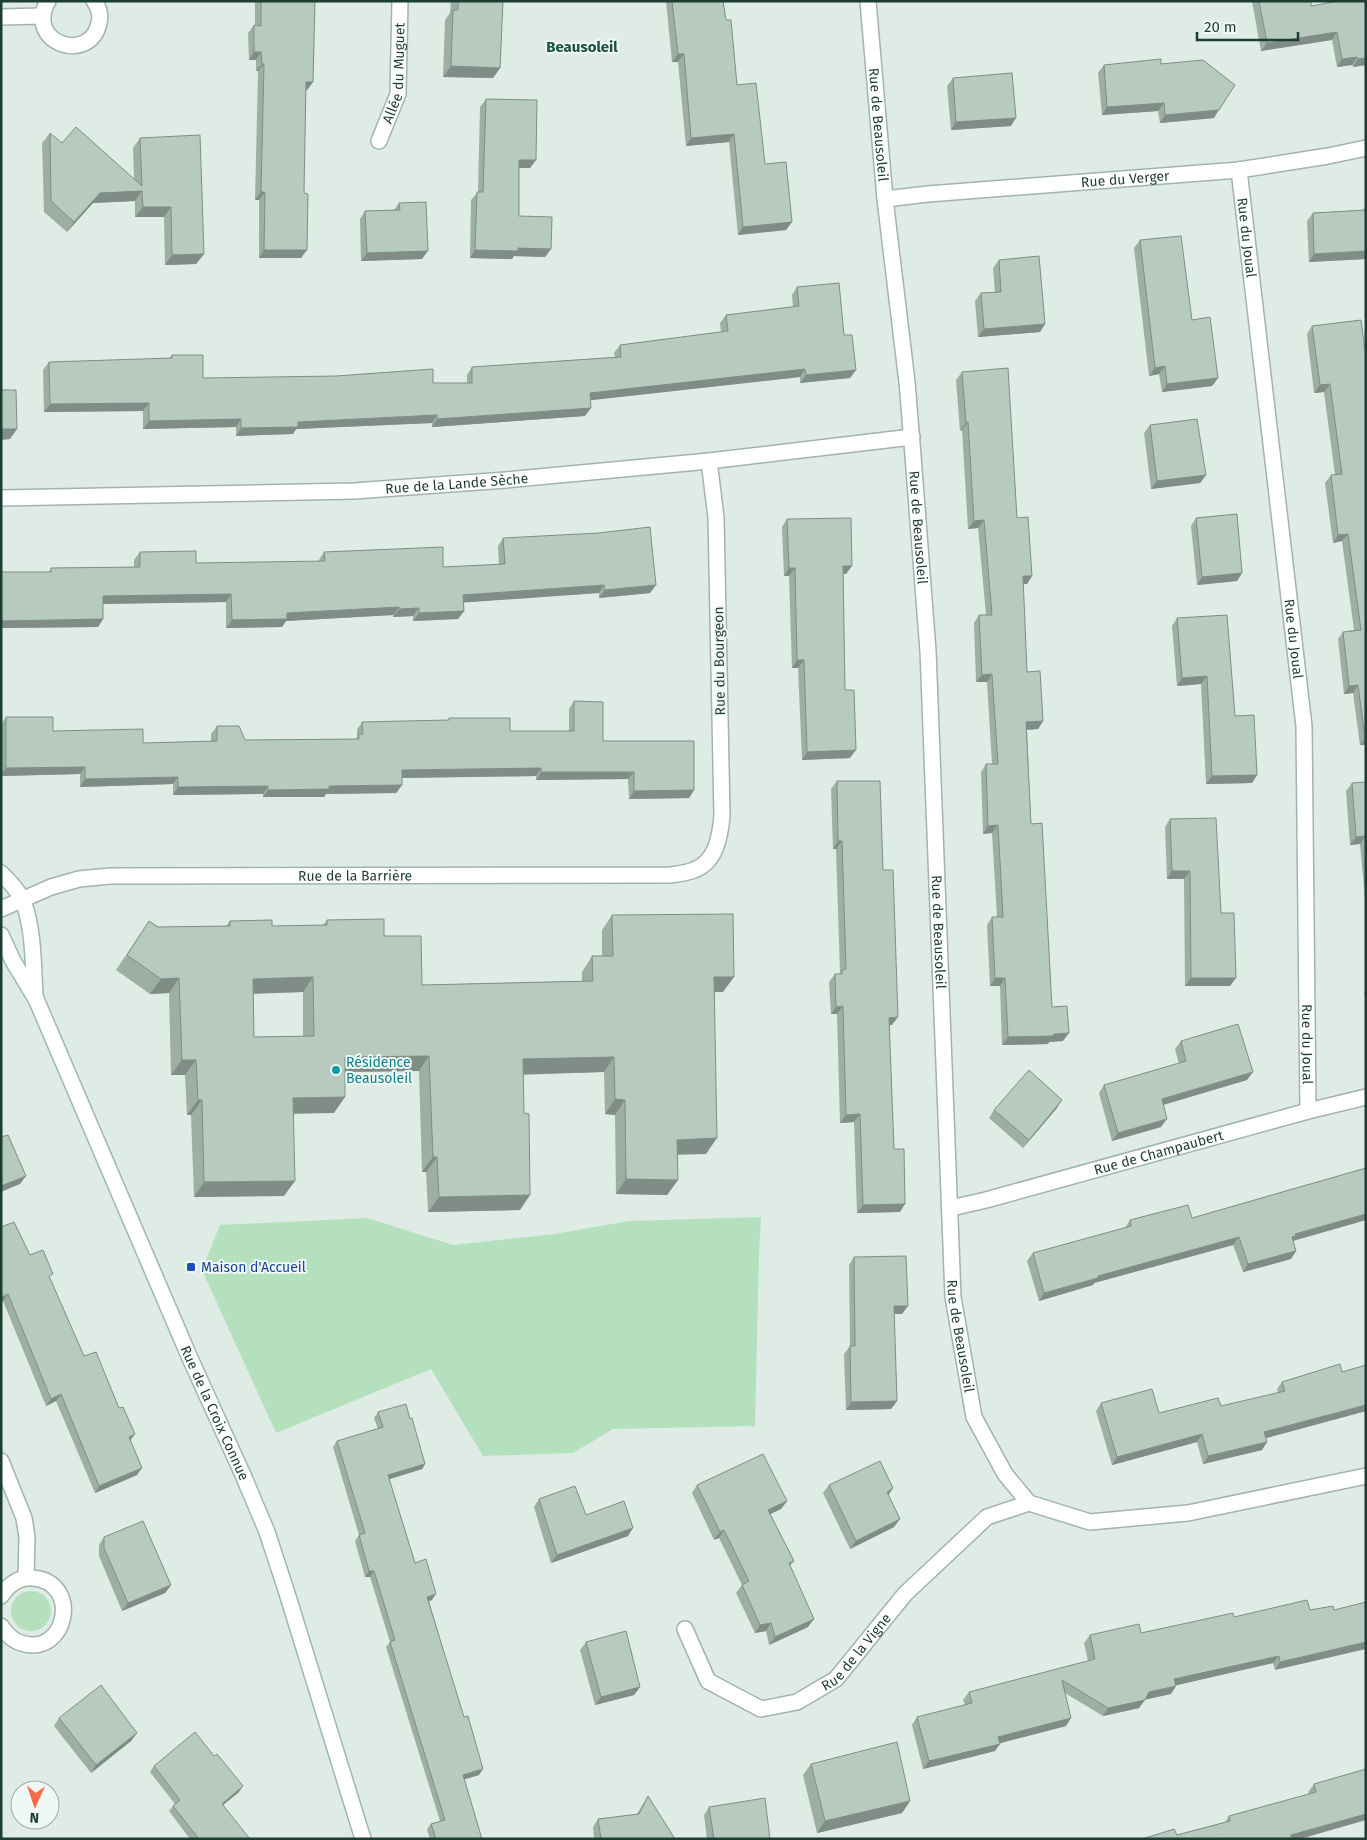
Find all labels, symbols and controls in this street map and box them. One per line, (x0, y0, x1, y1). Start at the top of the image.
scale bar (1197, 10, 1298, 42)
text: 20 m (1204, 18, 1237, 36)
street label: Allée du Muguet (379, 21, 409, 126)
district label: Beausoleil (546, 38, 618, 56)
street label: Rue de Beausoleil (865, 67, 891, 182)
street label: Rue du Verger (1080, 167, 1171, 191)
street label: Rue du Joual (1233, 197, 1260, 279)
street label: Rue de la Lande Sèche (385, 470, 529, 498)
street label: Rue de Beausoleil (905, 470, 931, 585)
street label: Rue du Joual (1280, 598, 1306, 680)
street label: Rue du Bourgeon (710, 606, 729, 716)
street label: Rue de la Barrière (298, 867, 412, 885)
street label: Rue de Beausoleil (928, 875, 949, 989)
street label: Rue du Joual (1298, 1004, 1316, 1085)
place label: Résidence Beausoleil (346, 1054, 412, 1087)
marker: Résidence Beausoleil (330, 1064, 342, 1076)
street label: Rue de Champaubert (1092, 1127, 1226, 1179)
place label: Maison d'Accueil (201, 1259, 306, 1276)
marker: Maison d'Accueil (185, 1261, 197, 1273)
street label: Rue de Beausoleil (943, 1279, 978, 1394)
street label: Rue de la Croix Connue (177, 1343, 252, 1483)
street label: Rue de la Vigne (818, 1610, 895, 1695)
north arrow (10, 1780, 60, 1830)
text: N (29, 1809, 39, 1826)

